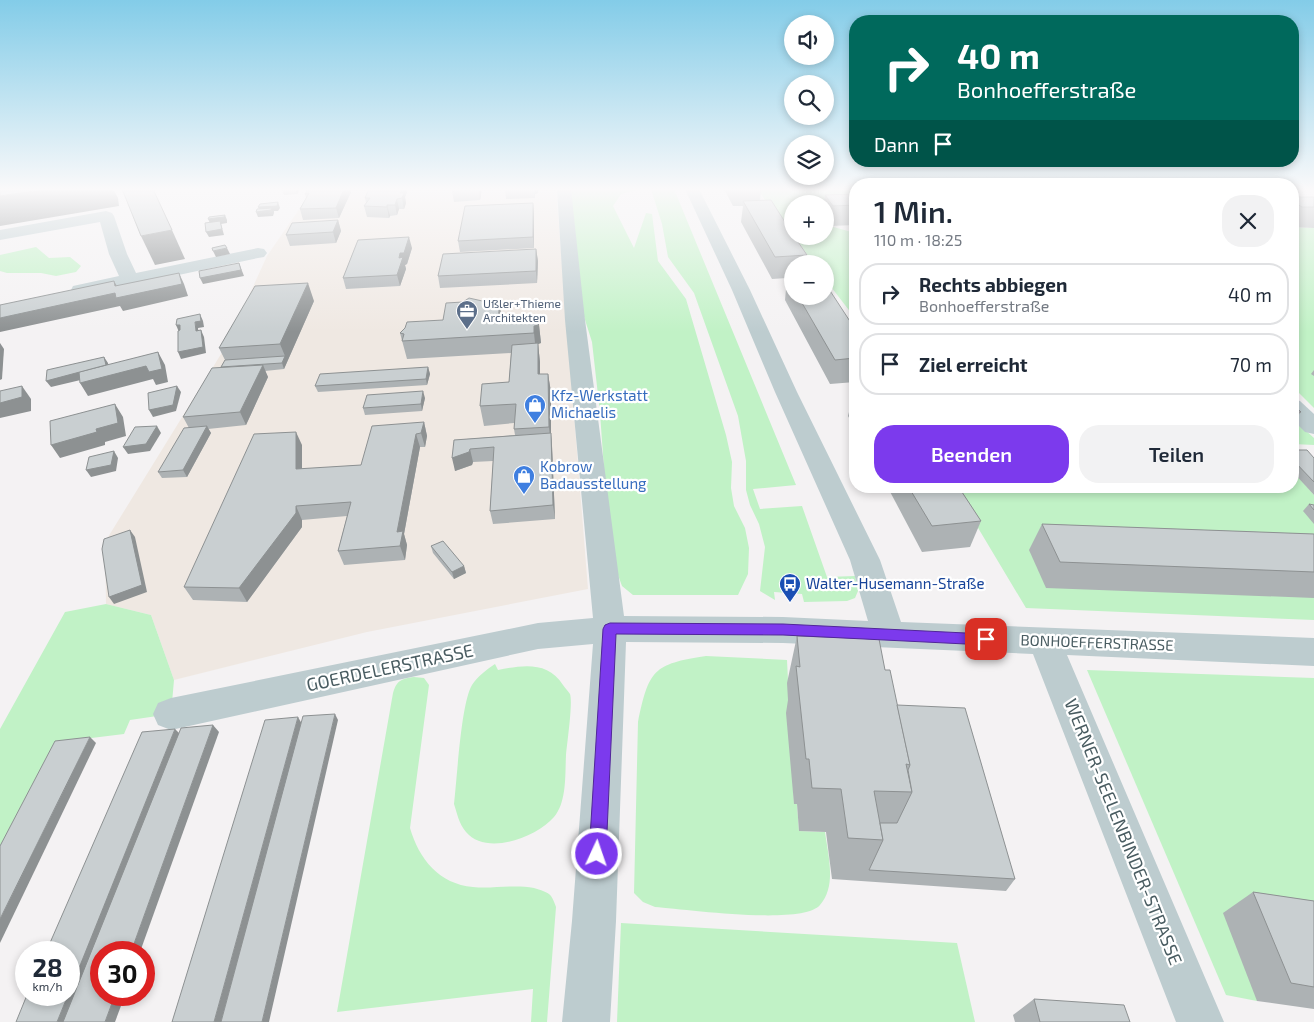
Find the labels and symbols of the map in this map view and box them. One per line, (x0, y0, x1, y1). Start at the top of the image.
place label: Ußler+Thieme Architekten (483, 296, 561, 324)
office icon: Ußler+Thieme Architekten (455, 299, 479, 330)
place label: Kfz-Werkstatt Michaelis (551, 386, 648, 421)
shop icon: Kfz-Werkstatt Michaelis (523, 393, 547, 424)
place label: Kobrow Badausstellung (540, 457, 647, 492)
shop icon: Kobrow Badausstellung (512, 464, 536, 495)
bus stop icon: Walter-Husemann-Straße (778, 572, 802, 603)
place label: Walter-Husemann-Straße (806, 574, 985, 592)
pin (965, 618, 1007, 660)
street label: BONHOEFFERSTRASSE (1020, 630, 1174, 654)
street label: GOERDELERSTRASSE (304, 639, 475, 695)
street label: WERNER-SEELENBINDER-STRASSE (1060, 695, 1188, 968)
position arrow (570, 827, 622, 879)
speed limit sign: 30 (90, 941, 155, 1006)

